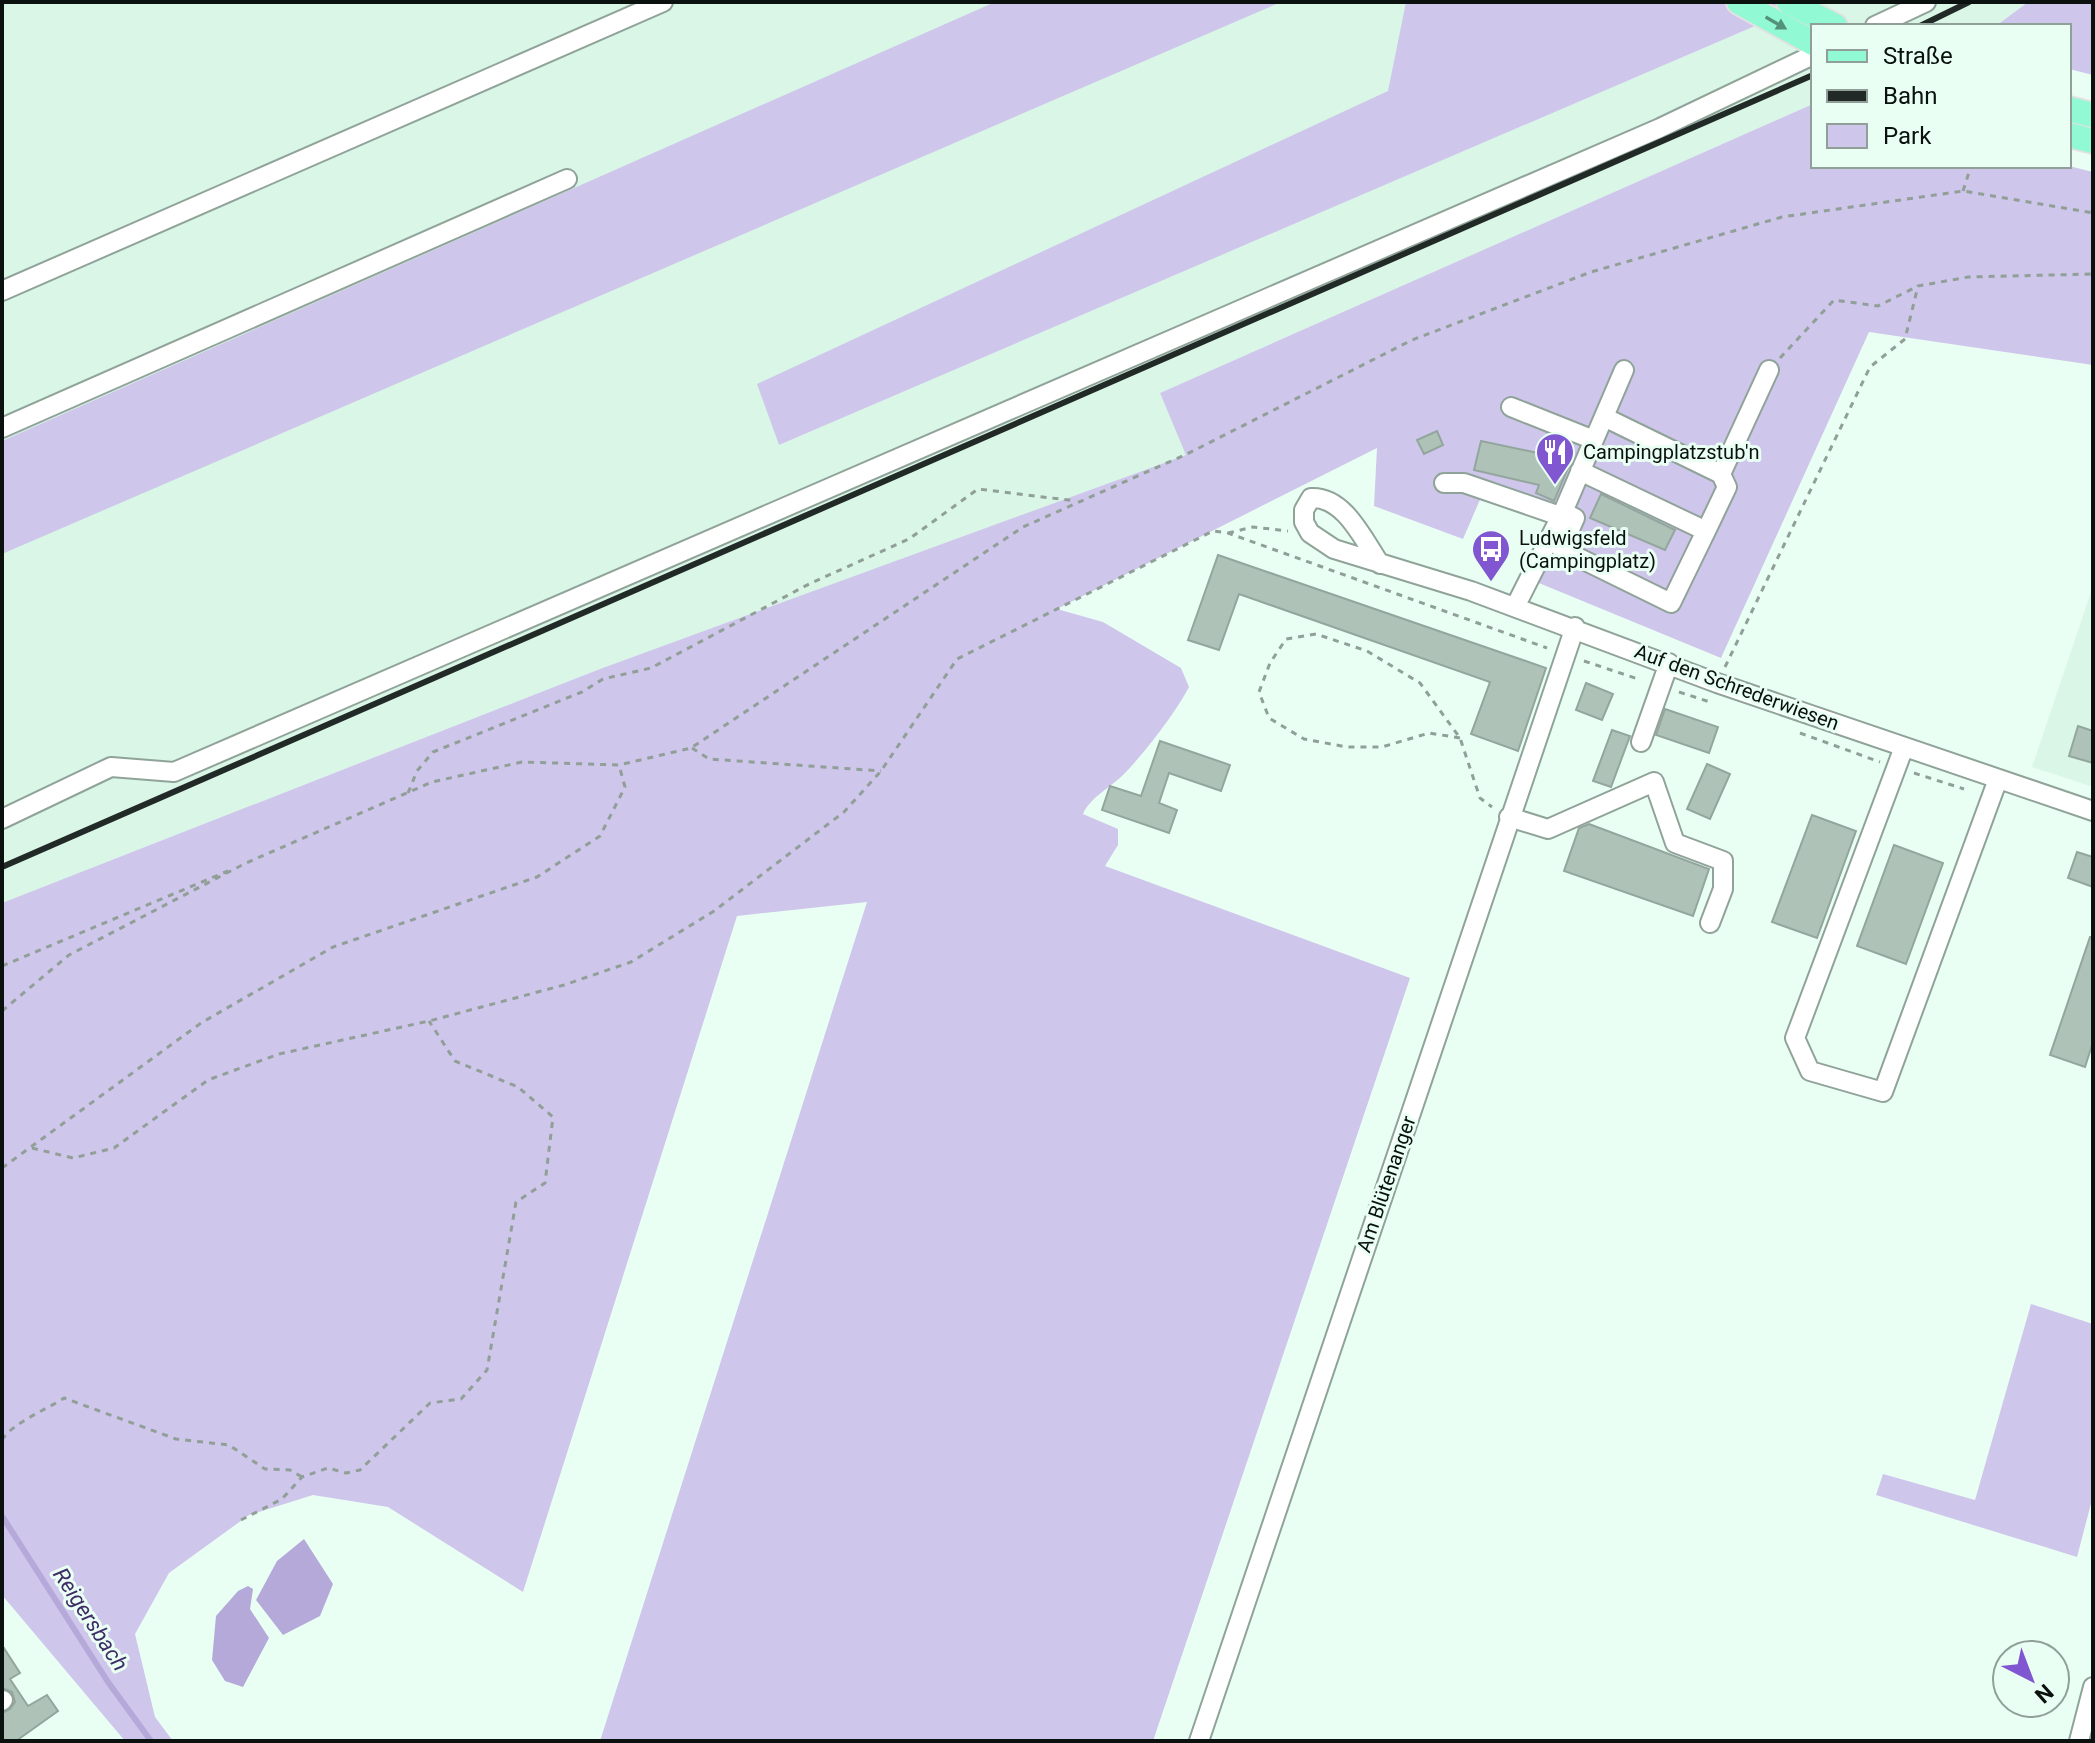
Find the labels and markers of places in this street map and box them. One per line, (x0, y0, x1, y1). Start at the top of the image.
restaurant icon: Campingplatzstub'n (1534, 431, 1576, 486)
place label: Campingplatzstub'n (1583, 440, 1759, 464)
place label: Ludwigsfeld (Campingplatz) (1519, 526, 1656, 573)
bus stop icon: Ludwigsfeld (Campingplatz) (1470, 528, 1512, 583)

